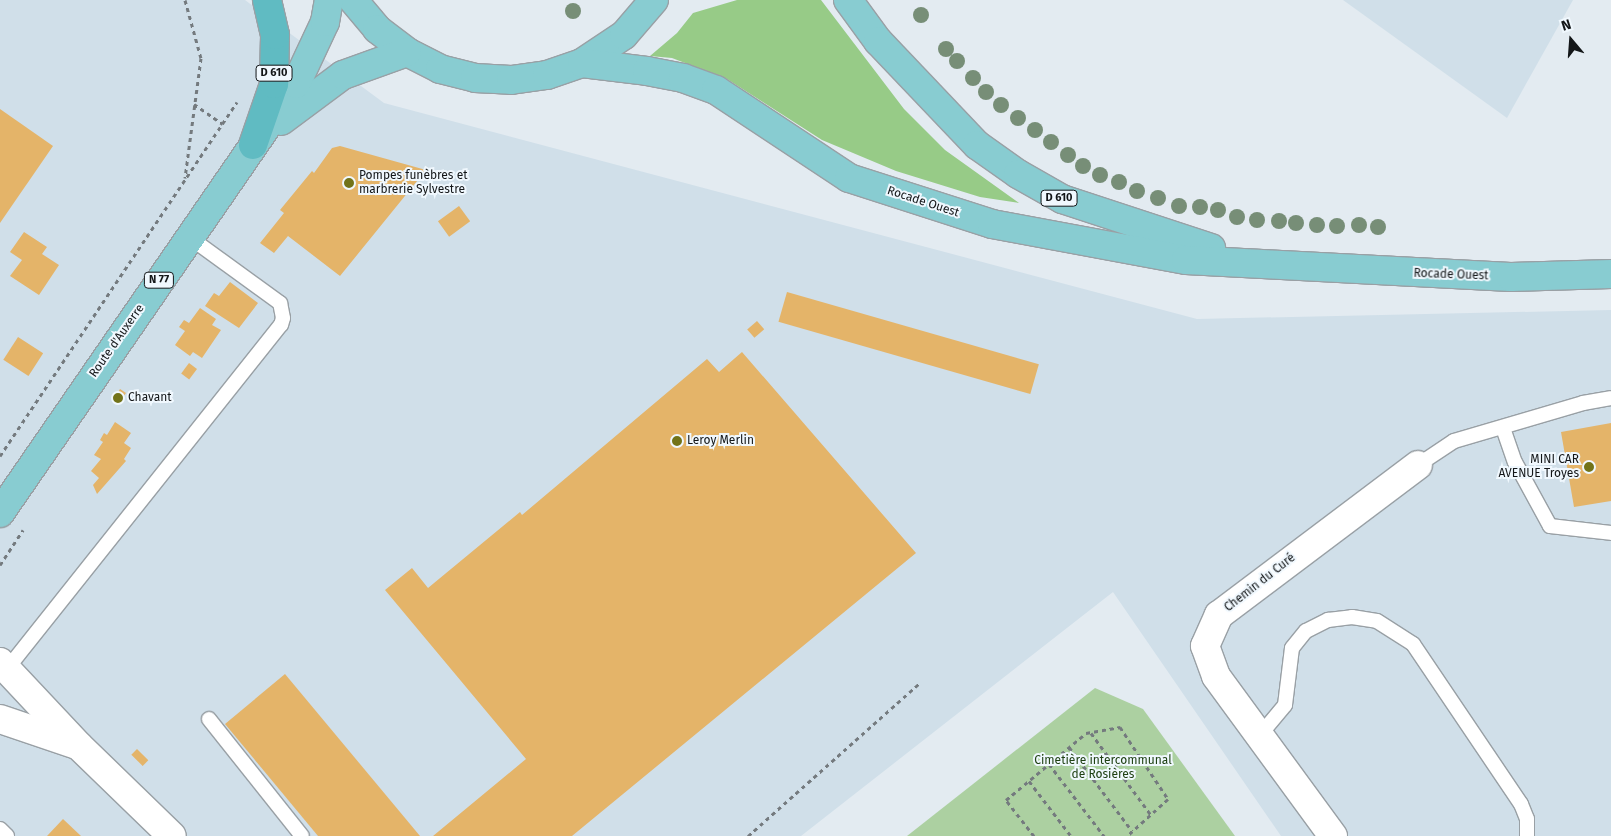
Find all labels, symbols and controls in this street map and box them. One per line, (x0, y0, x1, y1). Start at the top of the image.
north arrow (1546, 15, 1596, 65)
text: N (1559, 16, 1573, 35)
road number: D 610 (255, 64, 293, 82)
place label: Pompes funèbres et marbrerie Sylvestre (359, 169, 468, 197)
marker: Pompes funèbres et marbrerie Sylvestre (343, 177, 355, 189)
street label: Rocade Ouest (885, 184, 961, 220)
road number: D 610 (1040, 190, 1078, 207)
street label: Rocade Ouest (1413, 266, 1489, 284)
road number: N 77 (143, 272, 175, 288)
street label: Route d'Auxerre (86, 302, 148, 380)
place label: Chavant (128, 391, 172, 405)
marker: Chavant (112, 392, 124, 404)
place label: Leroy Merlin (687, 434, 754, 448)
marker: Leroy Merlin (671, 435, 683, 447)
place label: MINI CAR AVENUE Troyes (1498, 453, 1579, 481)
marker: MINI CAR AVENUE Troyes (1583, 461, 1595, 473)
street label: Chemin du Curé (1222, 551, 1298, 615)
park label: Cimetière intercommunal de Rosières (1034, 754, 1172, 782)

